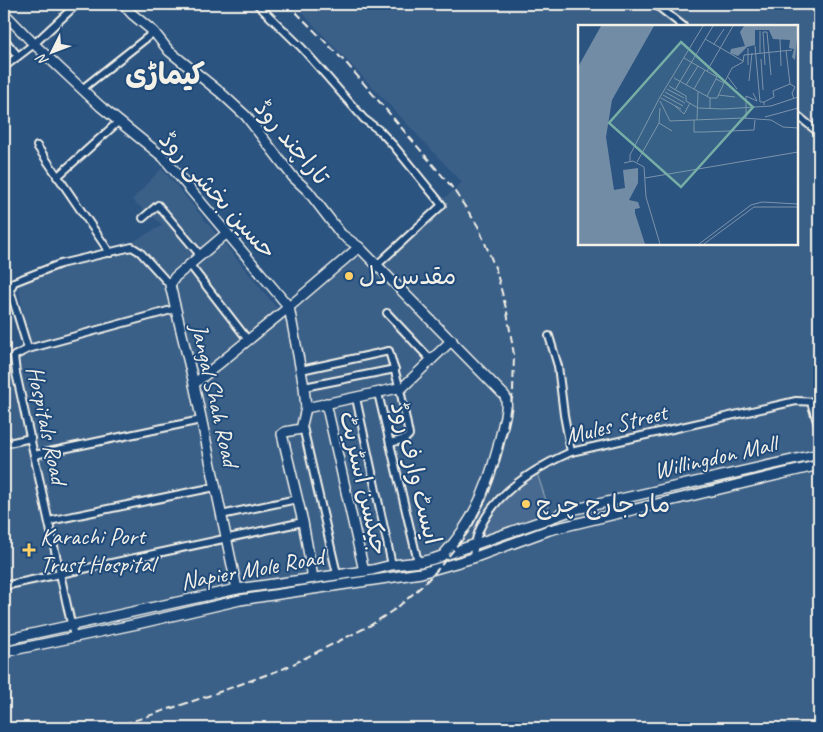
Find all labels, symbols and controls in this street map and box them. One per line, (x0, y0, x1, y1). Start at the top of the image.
inset map (578, 25, 798, 245)
north arrow (28, 28, 78, 78)
text: N (32, 50, 52, 69)
district label: کیماڑی (125, 56, 205, 93)
street label: تاراچند روڈ (248, 93, 337, 192)
street label: حسین بخشی روڈ (153, 125, 283, 265)
place label: مقدس دل (359, 261, 456, 291)
marker: مقدس دل (343, 270, 355, 282)
street label: Jangal Shah Road (184, 320, 247, 473)
street label: Hospitals Road (20, 363, 75, 490)
street label: Mules Street (562, 396, 672, 451)
street label: ایسٹ وارف روڈ (384, 398, 448, 548)
street label: جیکسن اسٹریٹ (333, 408, 395, 558)
street label: Willingdon Mall (651, 427, 783, 486)
place label: مار جارج چرچ (536, 489, 670, 520)
marker: مار جارج چرچ (520, 498, 532, 510)
place label: Karachi Port Trust Hospital (40, 521, 159, 579)
street label: Napier Mole Road (178, 541, 329, 596)
marker: Karachi Port Trust Hospital (22, 543, 36, 557)

